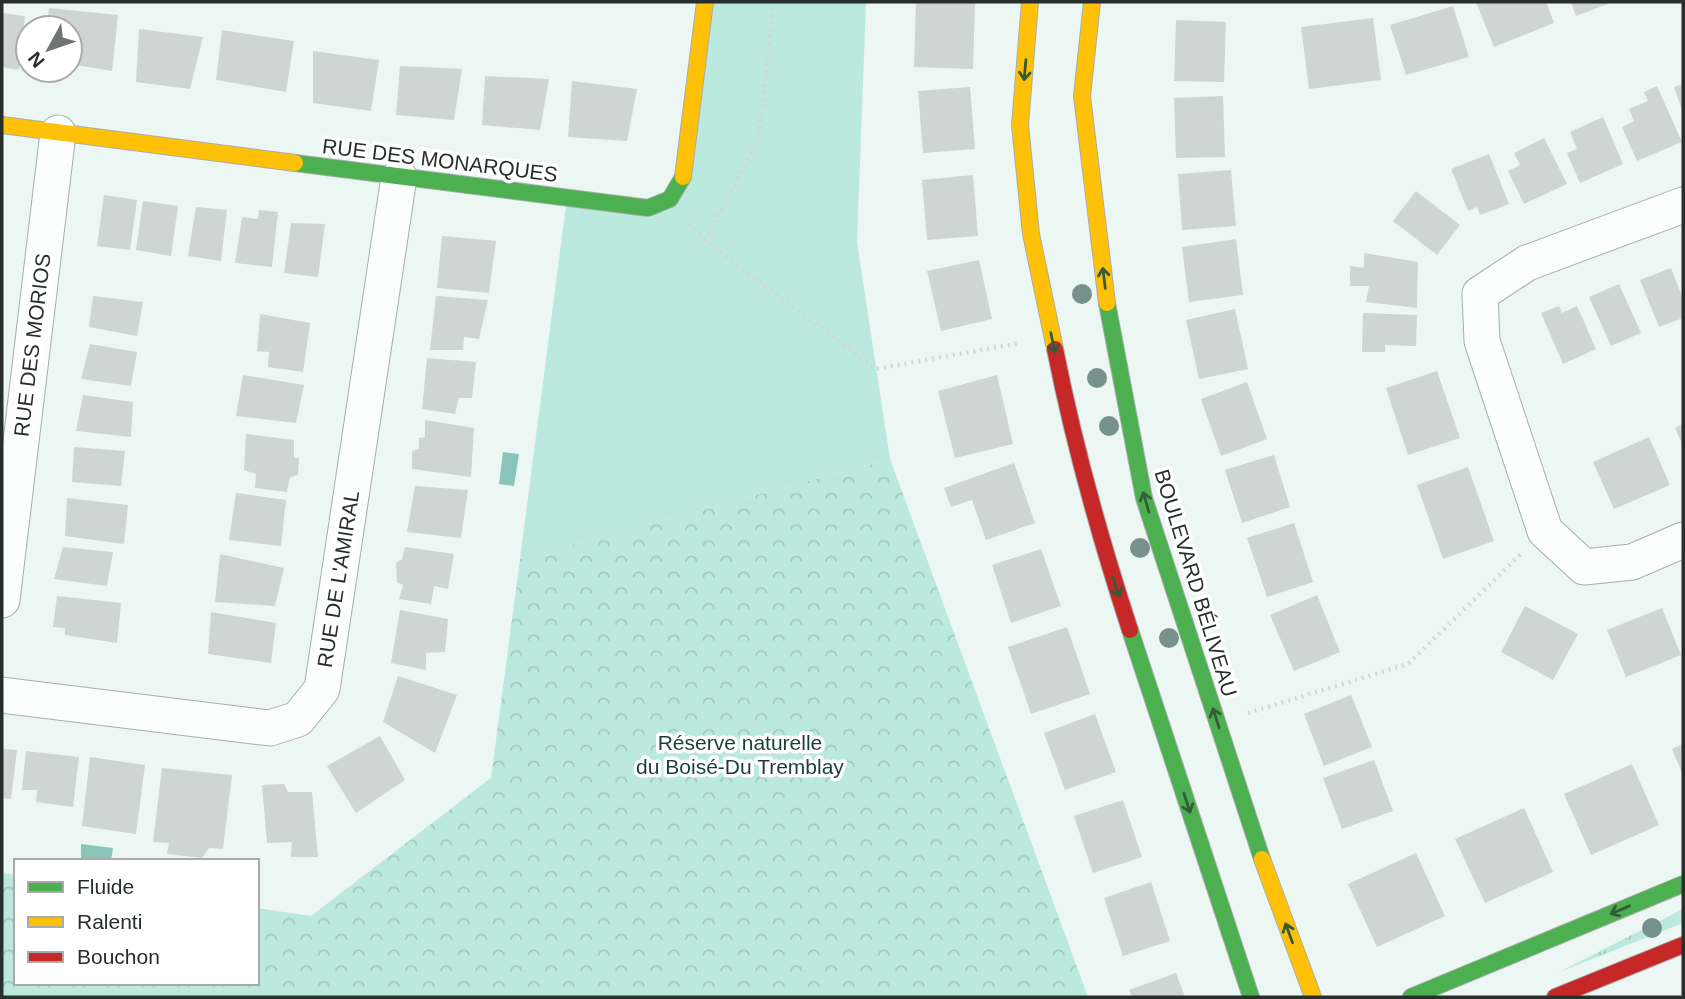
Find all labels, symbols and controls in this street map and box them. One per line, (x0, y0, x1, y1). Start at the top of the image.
north arrow (14, 14, 84, 84)
text: N (24, 48, 49, 72)
one-way arrow (1018, 58, 1031, 81)
street label: RUE DES MONARQUES (321, 134, 559, 186)
street label: RUE DES MORIOS (9, 252, 55, 438)
one-way arrow (1097, 267, 1110, 290)
one-way arrow (1047, 331, 1061, 354)
street label: BOULEVARD BÉLIVEAU (1150, 467, 1242, 699)
street label: RUE DE L'AMIRAL (313, 489, 363, 669)
one-way arrow (1138, 491, 1151, 513)
one-way arrow (1111, 576, 1123, 598)
one-way arrow (1209, 707, 1222, 729)
park label: Réserve naturelle du Boisé-Du Tremblay (636, 731, 844, 778)
one-way arrow (1182, 792, 1194, 814)
legend (14, 859, 259, 985)
text: Fluide (77, 875, 134, 898)
one-way arrow (1610, 904, 1632, 917)
text: Ralenti (77, 910, 142, 933)
one-way arrow (1282, 923, 1295, 945)
text: Bouchon (77, 945, 160, 968)

